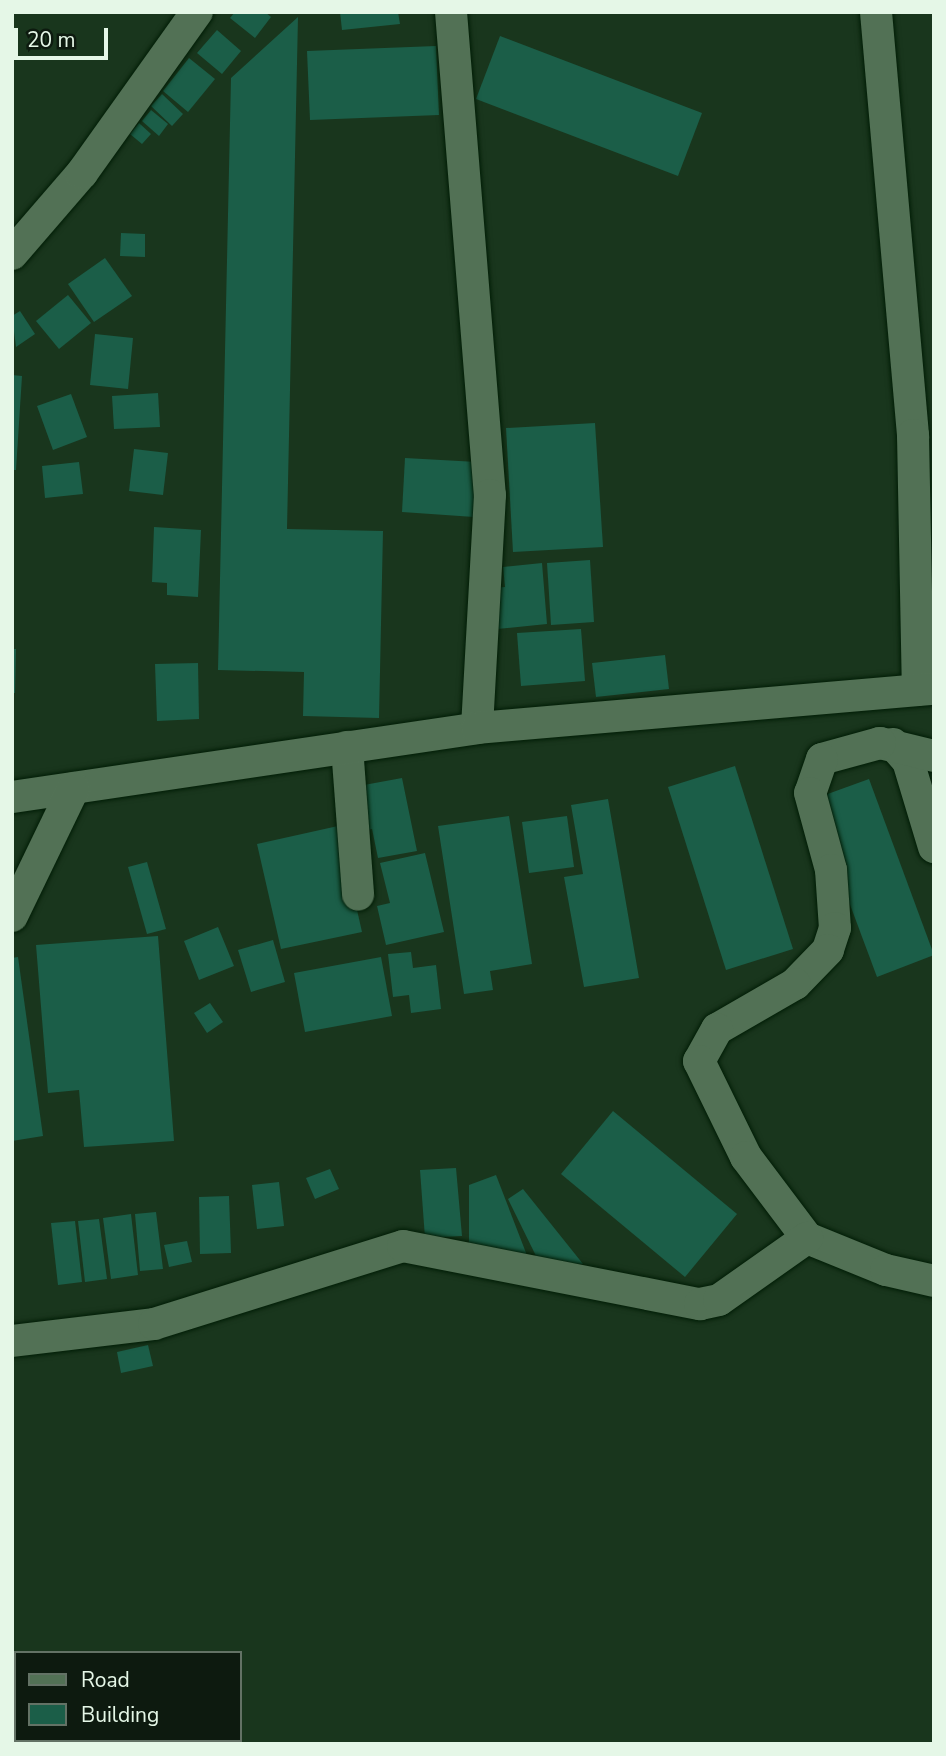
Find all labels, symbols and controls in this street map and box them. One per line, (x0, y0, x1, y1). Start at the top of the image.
scale bar (18, 14, 112, 58)
text: 20 m (27, 26, 76, 54)
legend (14, 1651, 242, 1742)
text: Road (81, 1666, 130, 1694)
text: Building (81, 1701, 159, 1729)

